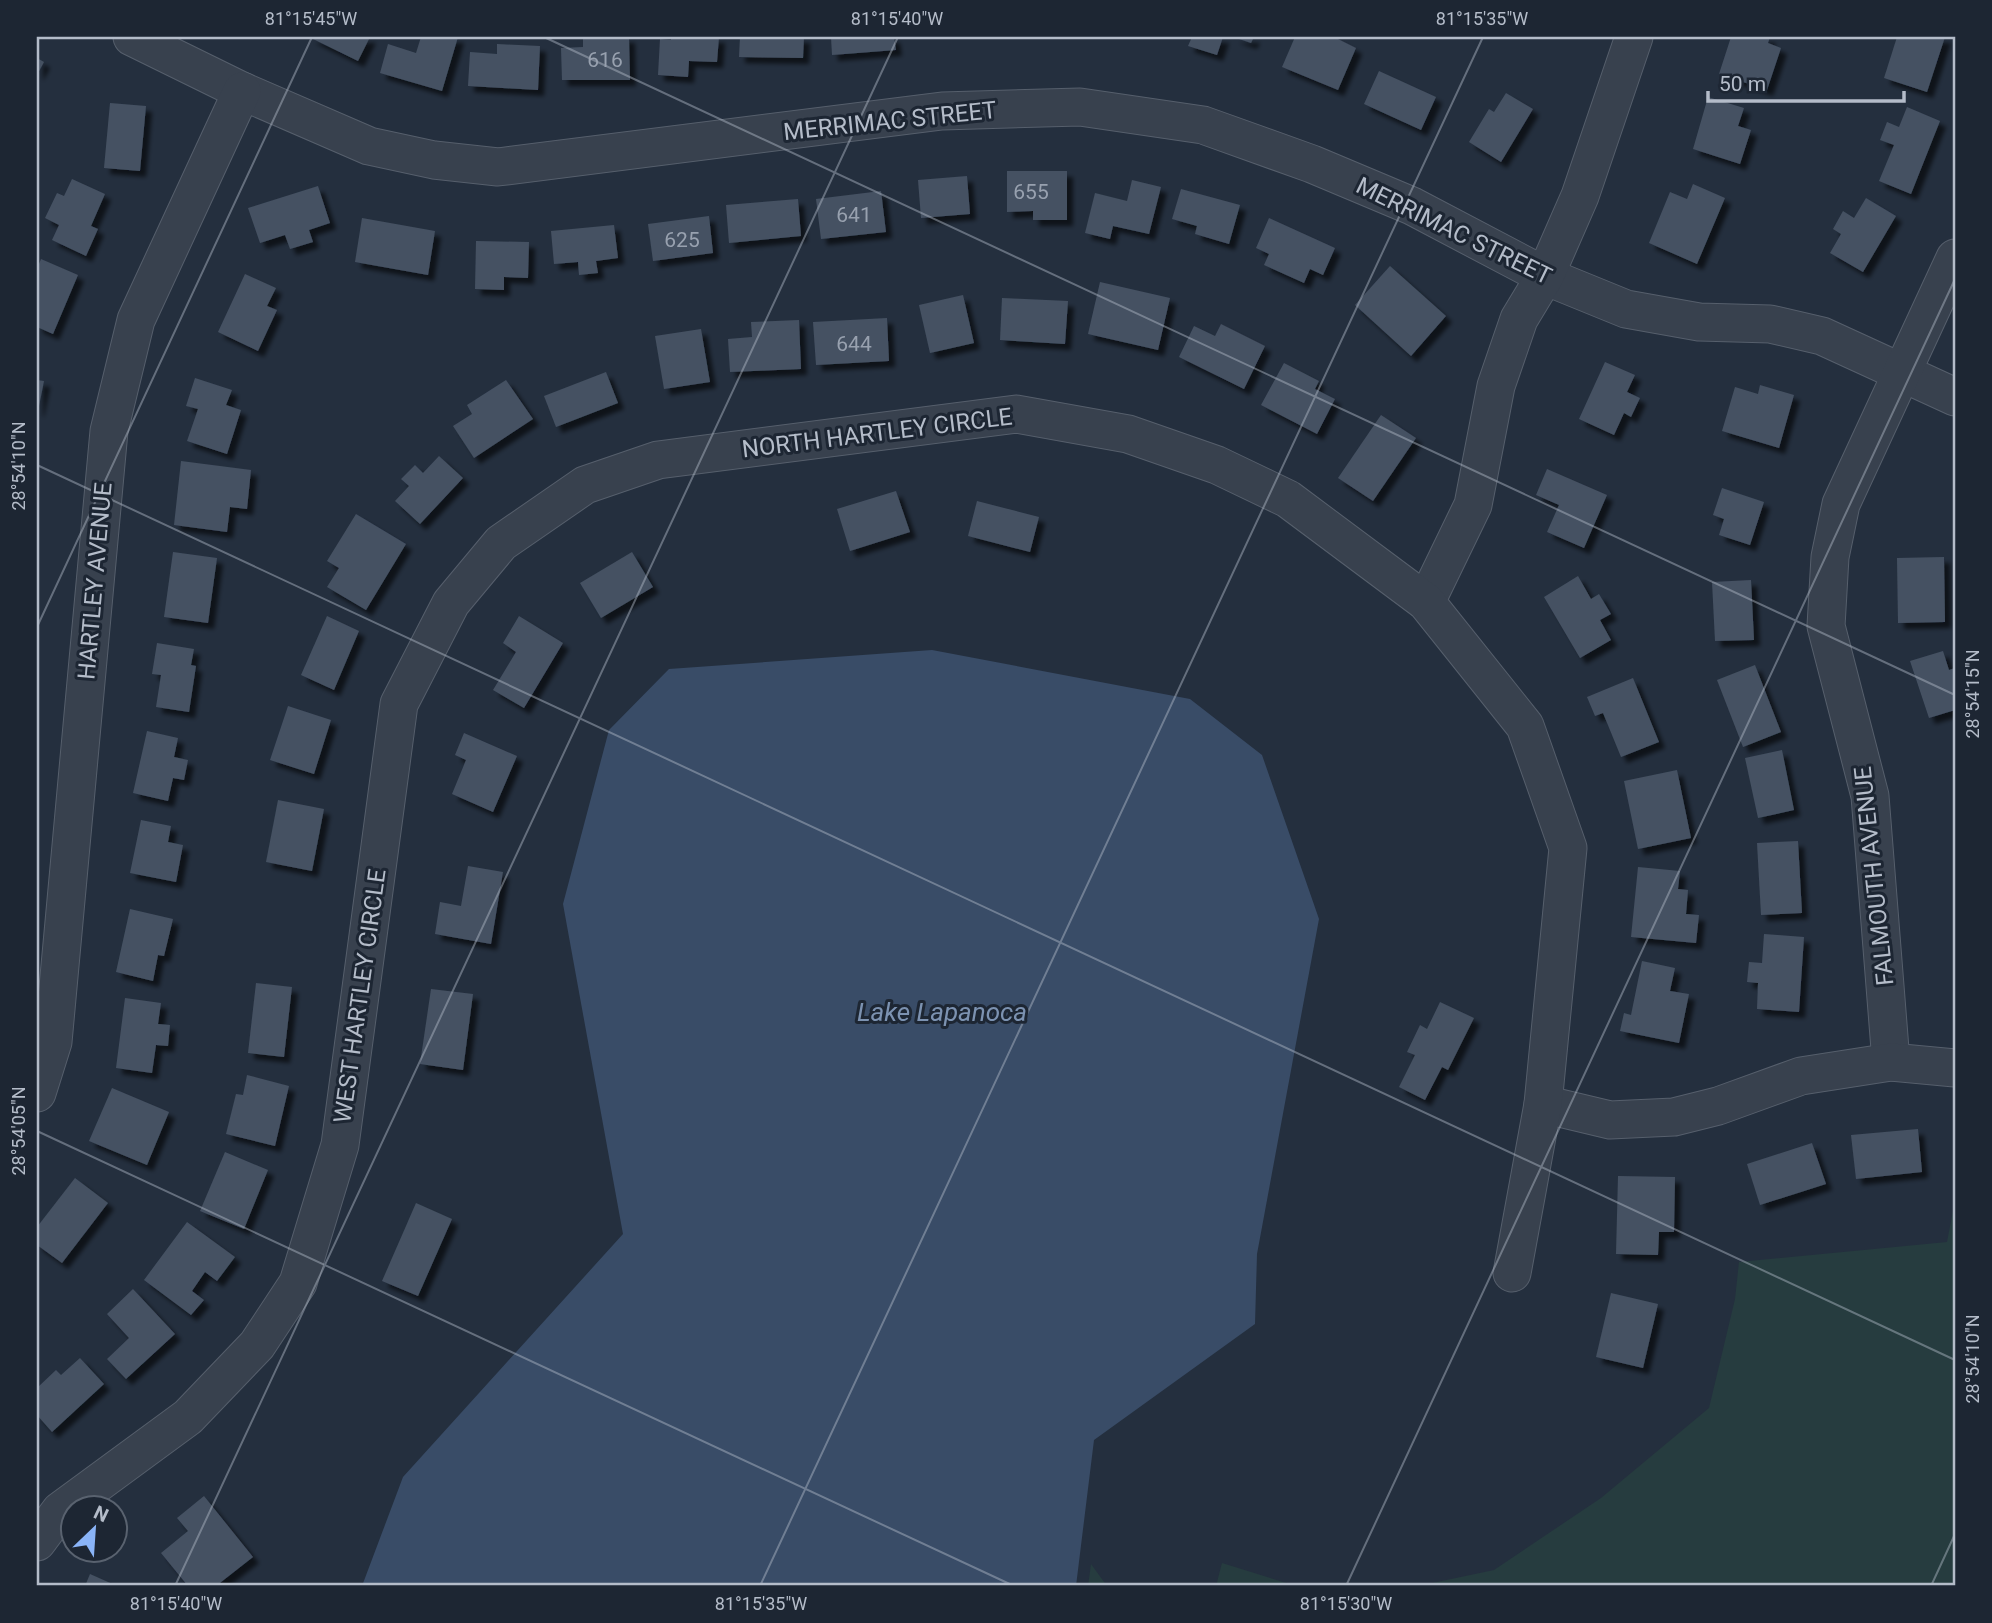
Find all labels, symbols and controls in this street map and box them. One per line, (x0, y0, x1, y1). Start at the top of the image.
text: 81°15'45"W (265, 8, 357, 29)
text: 81°15'40"W (851, 8, 943, 29)
text: 81°15'35"W (1436, 8, 1528, 29)
house number: 616 (587, 48, 623, 72)
scale bar (1708, 60, 1904, 104)
text: 50 m (1719, 72, 1766, 96)
street label: MERRIMAC STREET (782, 96, 998, 146)
street label: MERRIMAC STREET (1352, 171, 1556, 291)
house number: 655 (1013, 180, 1049, 204)
house number: 641 (836, 203, 872, 227)
house number: 625 (664, 228, 700, 252)
house number: 644 (836, 332, 872, 356)
street label: NORTH HARTLEY CIRCLE (740, 403, 1014, 463)
text: 28°54'10"N (8, 421, 29, 511)
street label: HARTLEY AVENUE (72, 481, 118, 681)
text: 28°54'15"N (1962, 649, 1983, 739)
street label: FALMOUTH AVENUE (1849, 765, 1899, 987)
street label: WEST HARTLEY CIRCLE (328, 867, 392, 1125)
water label: Lake Lapanoca (857, 997, 1027, 1027)
text: 28°54'05"N (8, 1086, 29, 1176)
text: 28°54'10"N (1962, 1314, 1983, 1404)
north arrow (60, 1494, 130, 1564)
text: N (90, 1501, 112, 1527)
text: 81°15'40"W (130, 1593, 222, 1614)
text: 81°15'35"W (715, 1593, 807, 1614)
text: 81°15'30"W (1300, 1593, 1392, 1614)

